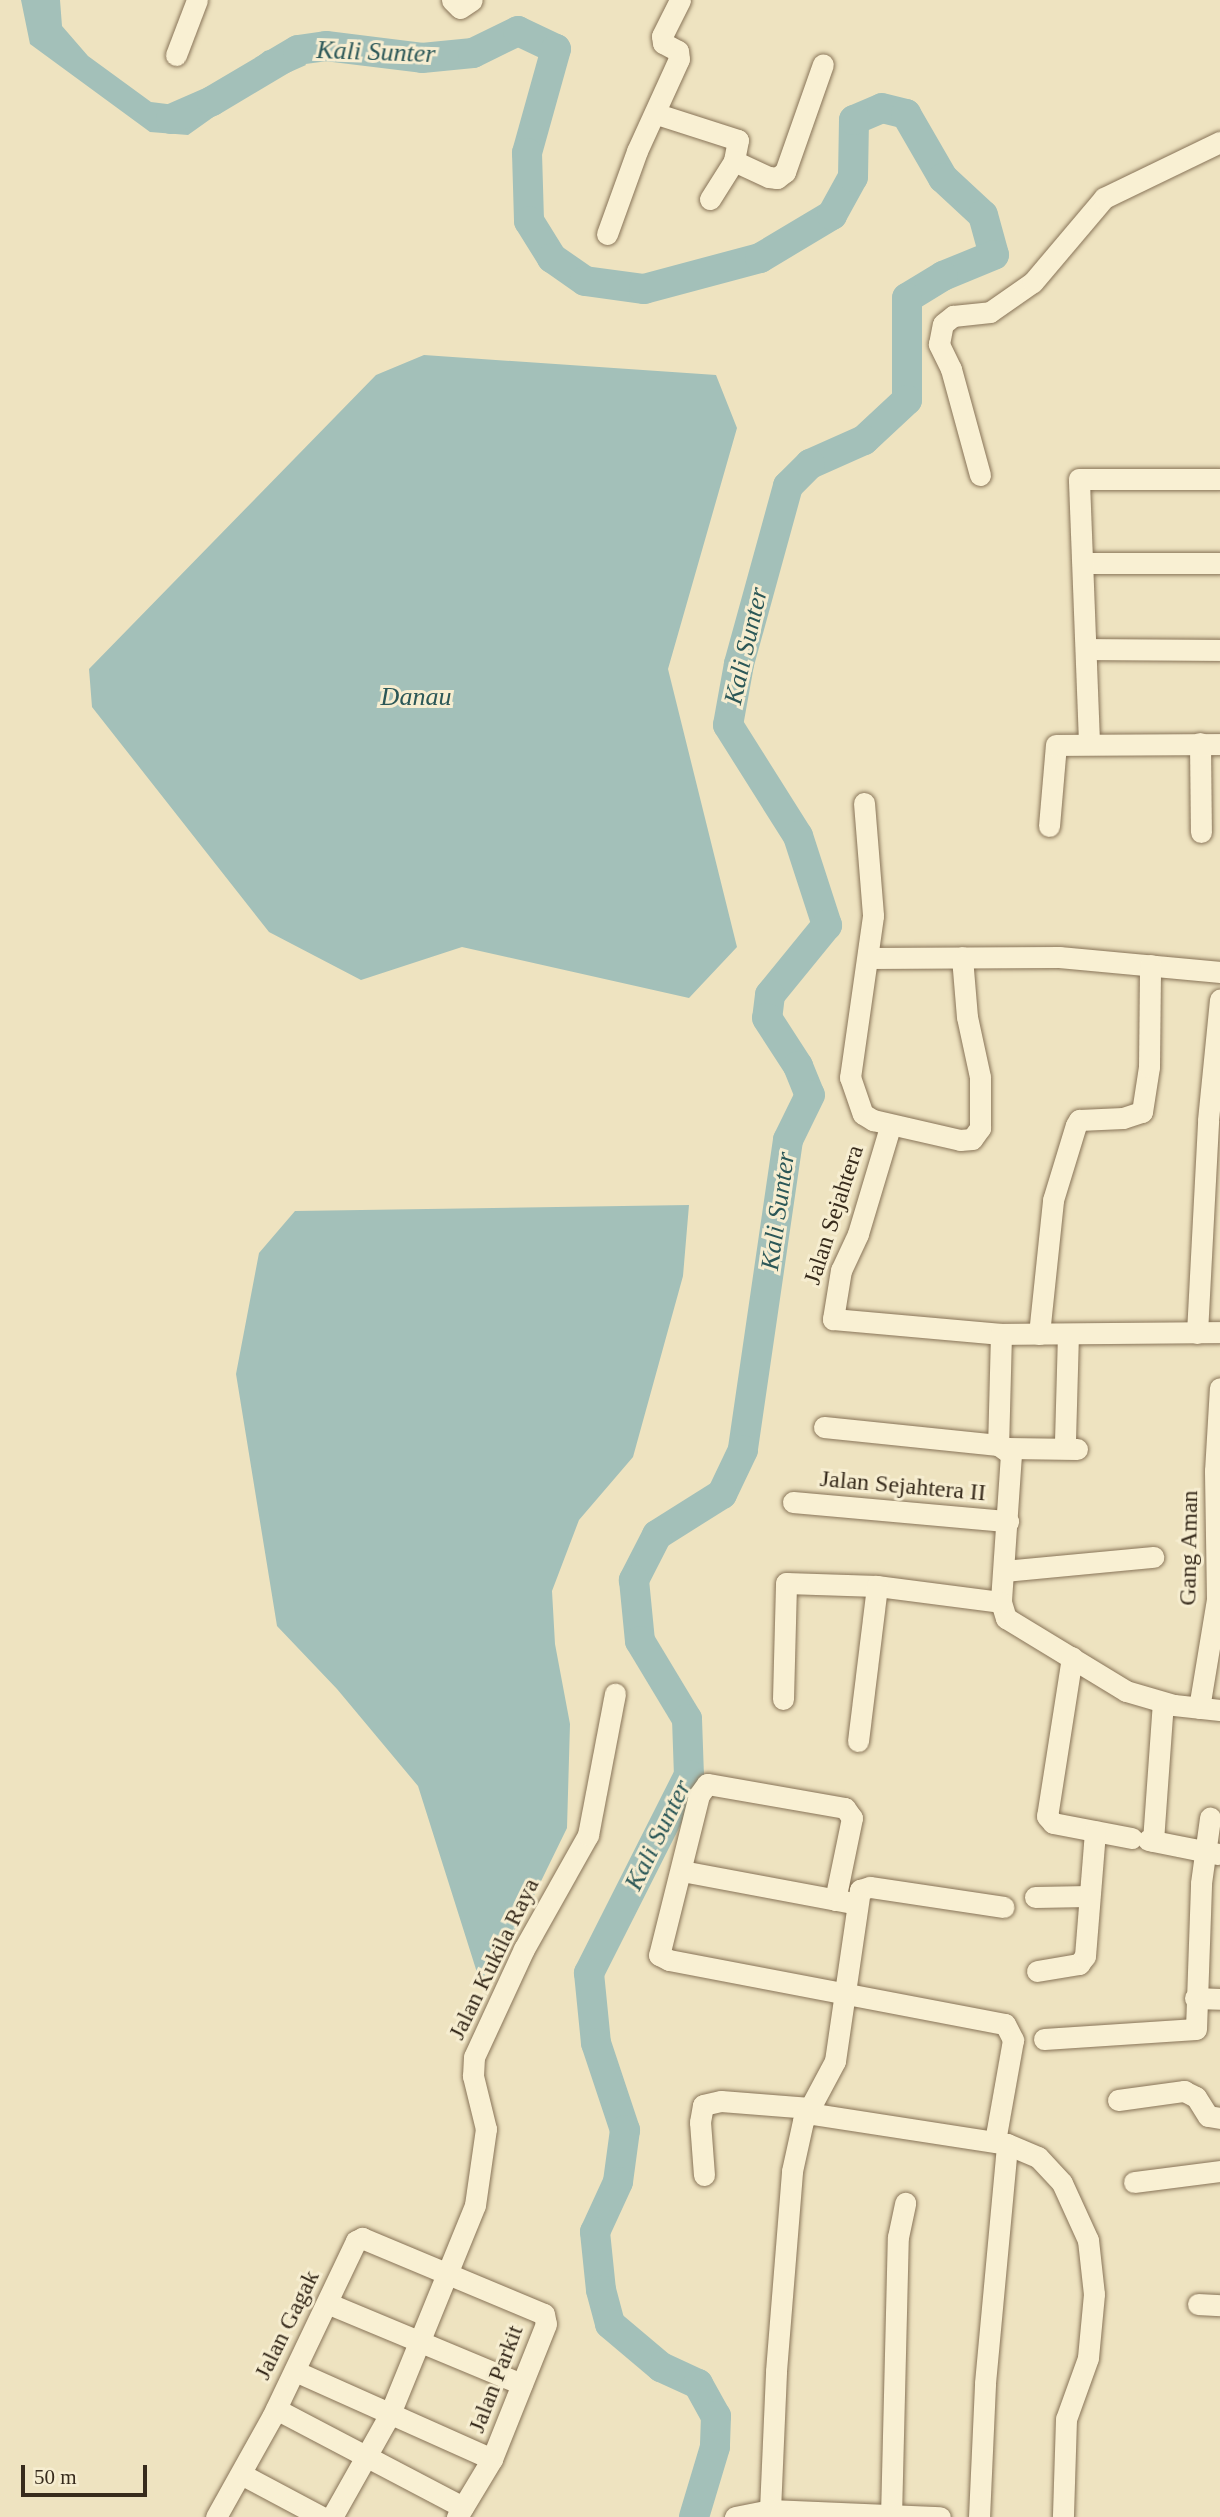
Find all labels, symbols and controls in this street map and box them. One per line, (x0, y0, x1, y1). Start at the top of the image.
water label: Kali Sunter (316, 34, 436, 70)
water label: Kali Sunter (717, 584, 775, 708)
water label: Danau (381, 681, 451, 713)
street label: Jalan Sejahtera (798, 1142, 870, 1288)
water label: Kali Sunter (754, 1150, 802, 1272)
street label: Jalan Sejahtera II (819, 1464, 987, 1508)
street label: Gang Aman (1174, 1489, 1204, 1607)
water label: Kali Sunter (618, 1775, 698, 1895)
street label: Jalan Kukila Raya (442, 1874, 546, 2044)
street label: Jalan Gagak (248, 2266, 326, 2384)
street label: Jalan Parkit (462, 2321, 530, 2437)
scale bar (24, 2450, 150, 2494)
text: 50 m (34, 2465, 77, 2489)

